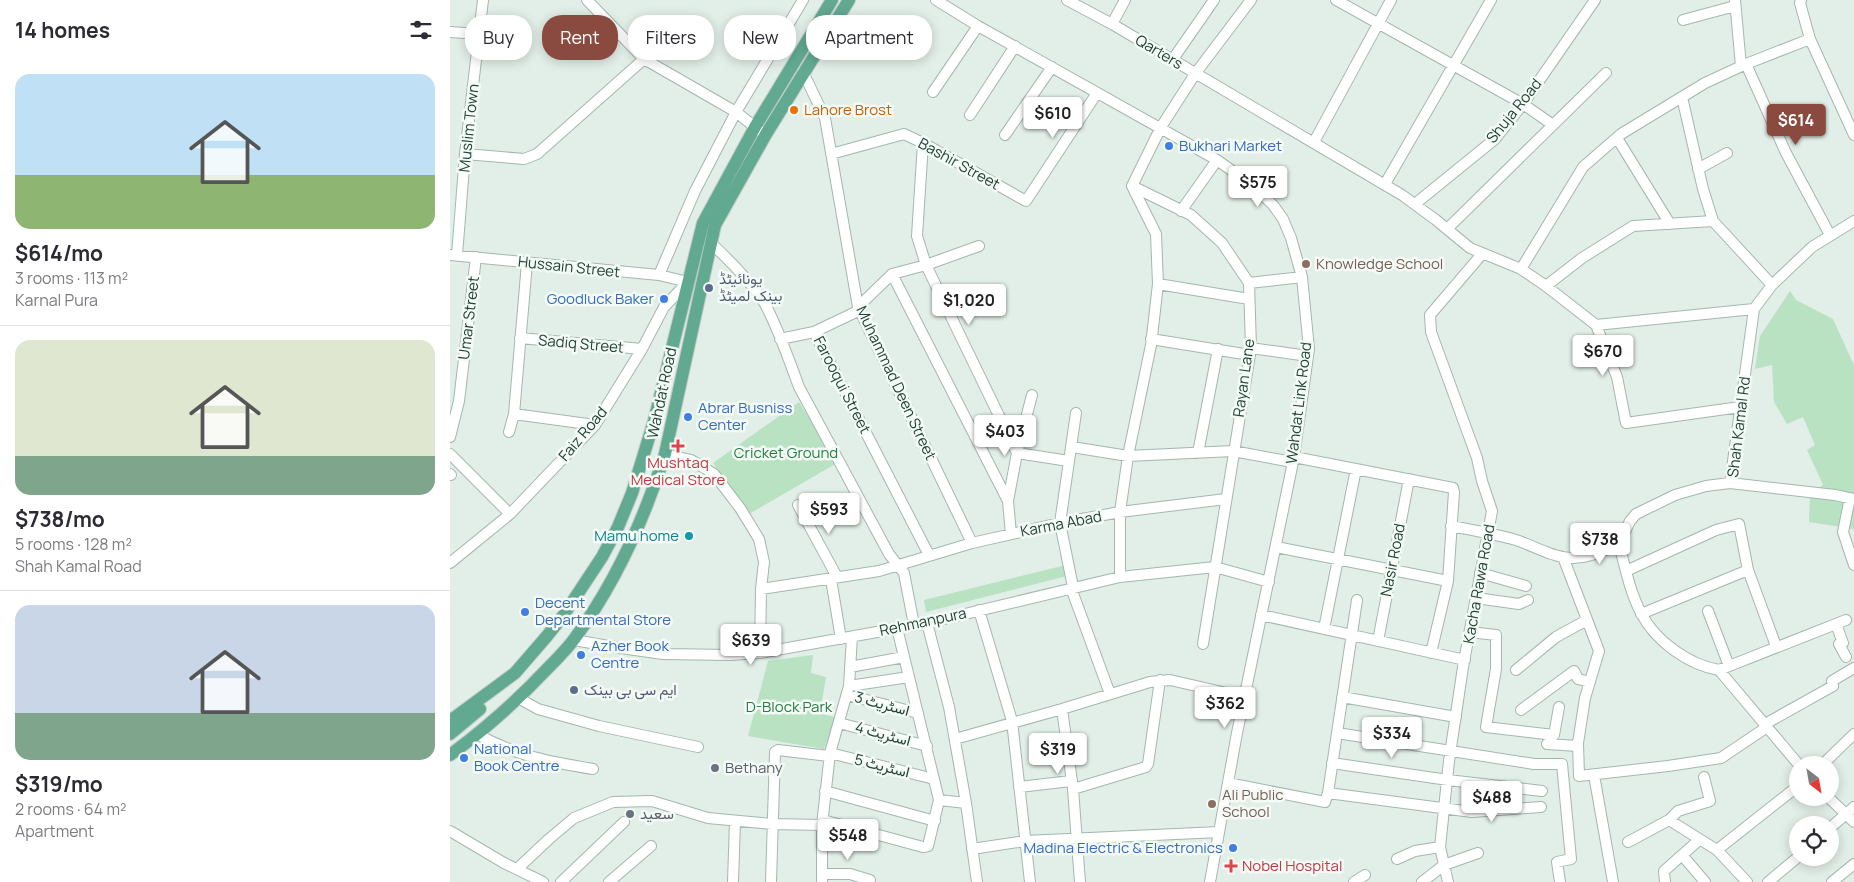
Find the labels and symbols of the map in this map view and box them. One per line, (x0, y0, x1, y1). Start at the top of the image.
street label: Qarters (1132, 29, 1187, 74)
street label: Shuja Road (1481, 74, 1546, 147)
street label: Muslim Town (453, 83, 484, 173)
pin: $610 (1023, 96, 1083, 139)
place label: Lahore Brost (804, 99, 892, 120)
marker: Lahore Brost (788, 104, 800, 116)
pin: $614 (1766, 104, 1826, 146)
street label: Bashir Street (915, 132, 1004, 195)
place label: Bukhari Market (1179, 135, 1282, 156)
marker: Bukhari Market (1163, 140, 1175, 152)
pin: $575 (1228, 166, 1288, 208)
street label: Hussain Street (517, 251, 621, 282)
place label: Knowledge School (1316, 253, 1443, 274)
marker: Knowledge School (1300, 258, 1312, 270)
place label: یونائیٹڈ بینک لمیٹڈ (719, 268, 782, 306)
street label: Umar Street (453, 275, 484, 361)
marker: یونائیٹڈ بینک لمیٹڈ (703, 282, 715, 294)
pin: $1,020 (928, 284, 1010, 326)
place label: Goodluck Baker (547, 288, 655, 309)
marker: Goodluck Baker (658, 293, 670, 305)
street label: Muhammad Deen Street (851, 302, 941, 463)
street label: Sadiq Street (537, 329, 625, 358)
street label: Farooqui Street (809, 332, 876, 437)
pin: $670 (1573, 334, 1633, 377)
street label: Rayan Lane (1228, 337, 1259, 418)
street label: Wahdat Link Road (1281, 341, 1316, 465)
street label: Wahdat Road (642, 346, 681, 440)
street label: Shah Kamal Rd (1722, 375, 1755, 479)
place label: Abrar Busniss Center (698, 397, 792, 435)
street label: Faiz Road (553, 402, 612, 466)
marker: Abrar Busniss Center (682, 411, 694, 423)
pin: $403 (975, 414, 1035, 457)
marker: Mushtaq Medical Store (672, 440, 684, 452)
park label: Cricket Ground (734, 442, 838, 463)
place label: Mushtaq Medical Store (631, 452, 726, 490)
pin: $593 (799, 492, 859, 535)
street label: Karma Abad (1019, 505, 1103, 542)
street label: Nasir Road (1375, 522, 1410, 598)
street label: Kacha Rawa Road (1458, 522, 1499, 645)
pin: $738 (1570, 522, 1630, 565)
place label: Mamu home (594, 525, 679, 546)
marker: Mamu home (683, 530, 695, 542)
place label: Decent Departmental Store (535, 592, 671, 630)
street label: Rehmanpura (878, 602, 968, 641)
marker: Decent Departmental Store (519, 606, 531, 618)
pin: $639 (721, 624, 781, 666)
place label: Azher Book Centre (591, 635, 669, 673)
marker: Azher Book Centre (575, 649, 587, 661)
place label: ایم سی بی بینک (584, 679, 677, 700)
marker: ایم سی بی بینک (568, 684, 580, 696)
street label: اسٹریٹ 3 (852, 686, 912, 721)
pin: $362 (1195, 686, 1255, 729)
park label: D-Block Park (746, 696, 833, 717)
street label: اسٹریٹ 4 (853, 716, 913, 751)
pin: $334 (1362, 716, 1422, 759)
pin: $319 (1028, 732, 1088, 775)
place label: National Book Centre (474, 738, 560, 776)
street label: اسٹریٹ 5 (852, 748, 912, 783)
marker: National Book Centre (458, 752, 470, 764)
north arrow (1789, 756, 1839, 806)
place label: Bethany (725, 757, 783, 778)
marker: Bethany (709, 762, 721, 774)
pin: $488 (1462, 780, 1522, 823)
place label: Ali Public School (1222, 784, 1284, 822)
marker: Ali Public School (1206, 798, 1218, 810)
place label: سعید (640, 803, 674, 824)
marker: سعید (624, 808, 636, 820)
pin: $548 (818, 818, 878, 861)
place label: Madina Electric & Electronics (1023, 837, 1223, 858)
marker: Madina Electric & Electronics (1227, 842, 1239, 854)
place label: Nobel Hospital (1242, 855, 1342, 876)
marker: Nobel Hospital (1224, 859, 1238, 873)

